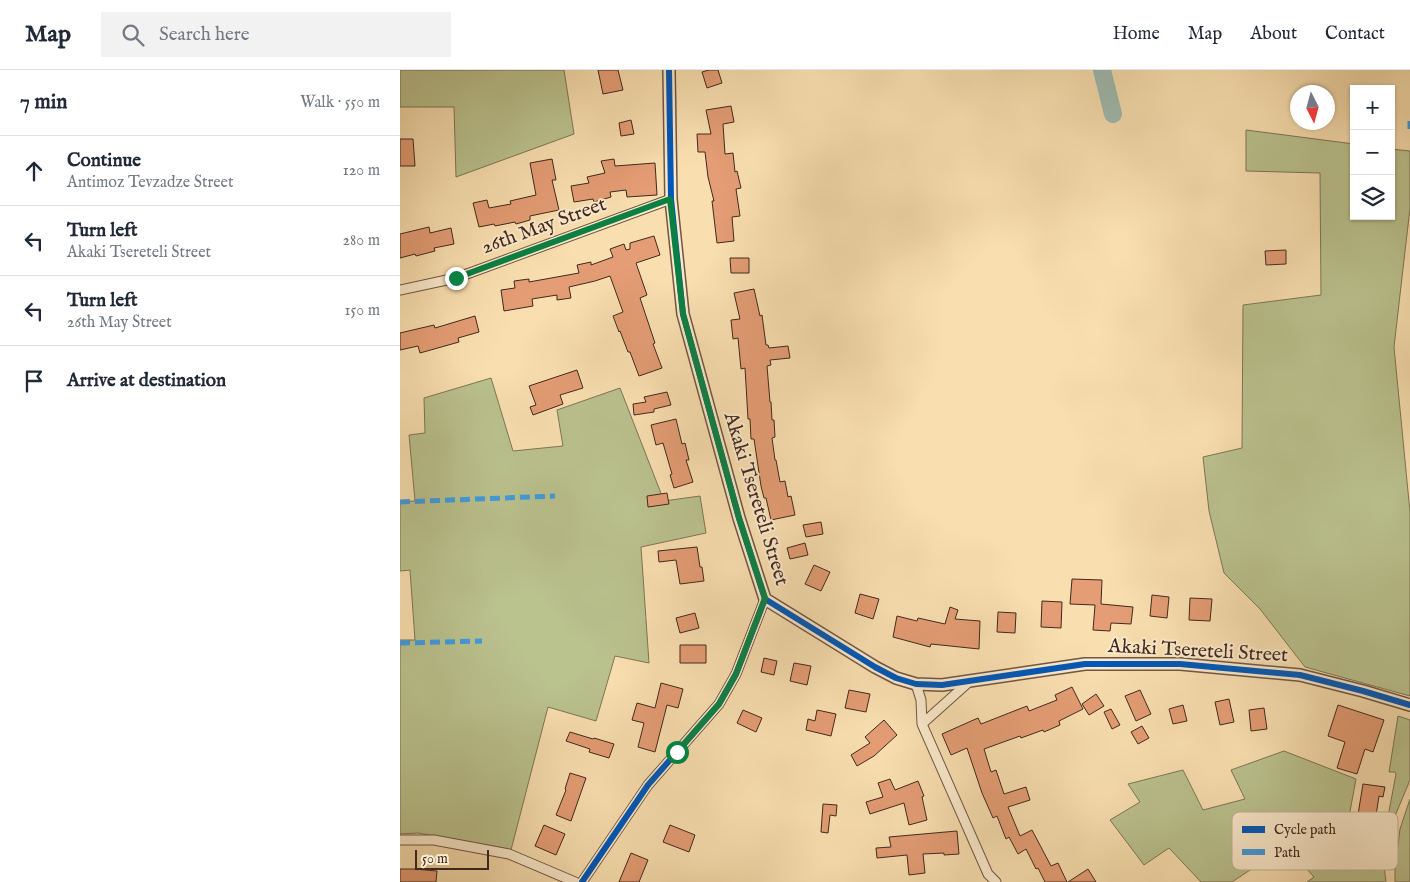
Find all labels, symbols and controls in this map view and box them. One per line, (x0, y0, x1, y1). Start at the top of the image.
search box (101, 12, 451, 57)
text: Map (25, 19, 71, 50)
icon: search (119, 21, 147, 49)
text: Search here (159, 23, 250, 47)
text: Home (1113, 23, 1160, 46)
text: Map (1188, 23, 1222, 46)
text: About (1250, 23, 1297, 46)
text: Contact (1325, 23, 1385, 46)
north arrow (1290, 85, 1335, 130)
map controls (1350, 85, 1395, 220)
button: + (1350, 85, 1395, 130)
text: 7 min (20, 89, 67, 116)
text: Walk · 550 m (300, 93, 380, 113)
button: − (1350, 130, 1395, 175)
text: Continue (67, 149, 141, 173)
icon: ahead (20, 157, 48, 185)
text: 120 m (343, 161, 380, 181)
text: Antimoz Tevzadze Street (67, 173, 233, 193)
button: layers (1350, 175, 1395, 220)
street label: 26th May Street (478, 192, 610, 260)
text: Turn left (67, 219, 138, 243)
icon: left (20, 227, 48, 255)
text: 280 m (343, 231, 380, 251)
text: Akaki Tsereteli Street (67, 243, 211, 263)
route end (445, 267, 468, 290)
text: Turn left (67, 289, 138, 313)
icon: left (20, 297, 48, 325)
text: 150 m (345, 301, 380, 321)
text: 26th May Street (67, 313, 172, 333)
icon: arrive (20, 367, 48, 395)
text: Arrive at destination (67, 369, 226, 393)
street label: Akaki Tsereteli Street (717, 408, 794, 589)
street label: Akaki Tsereteli Street (1106, 634, 1289, 668)
route start (666, 741, 689, 764)
legend (1232, 812, 1398, 870)
text: Cycle path (1274, 821, 1336, 839)
text: Path (1274, 844, 1301, 862)
scale bar (415, 847, 489, 870)
text: 50 m (422, 850, 448, 868)

